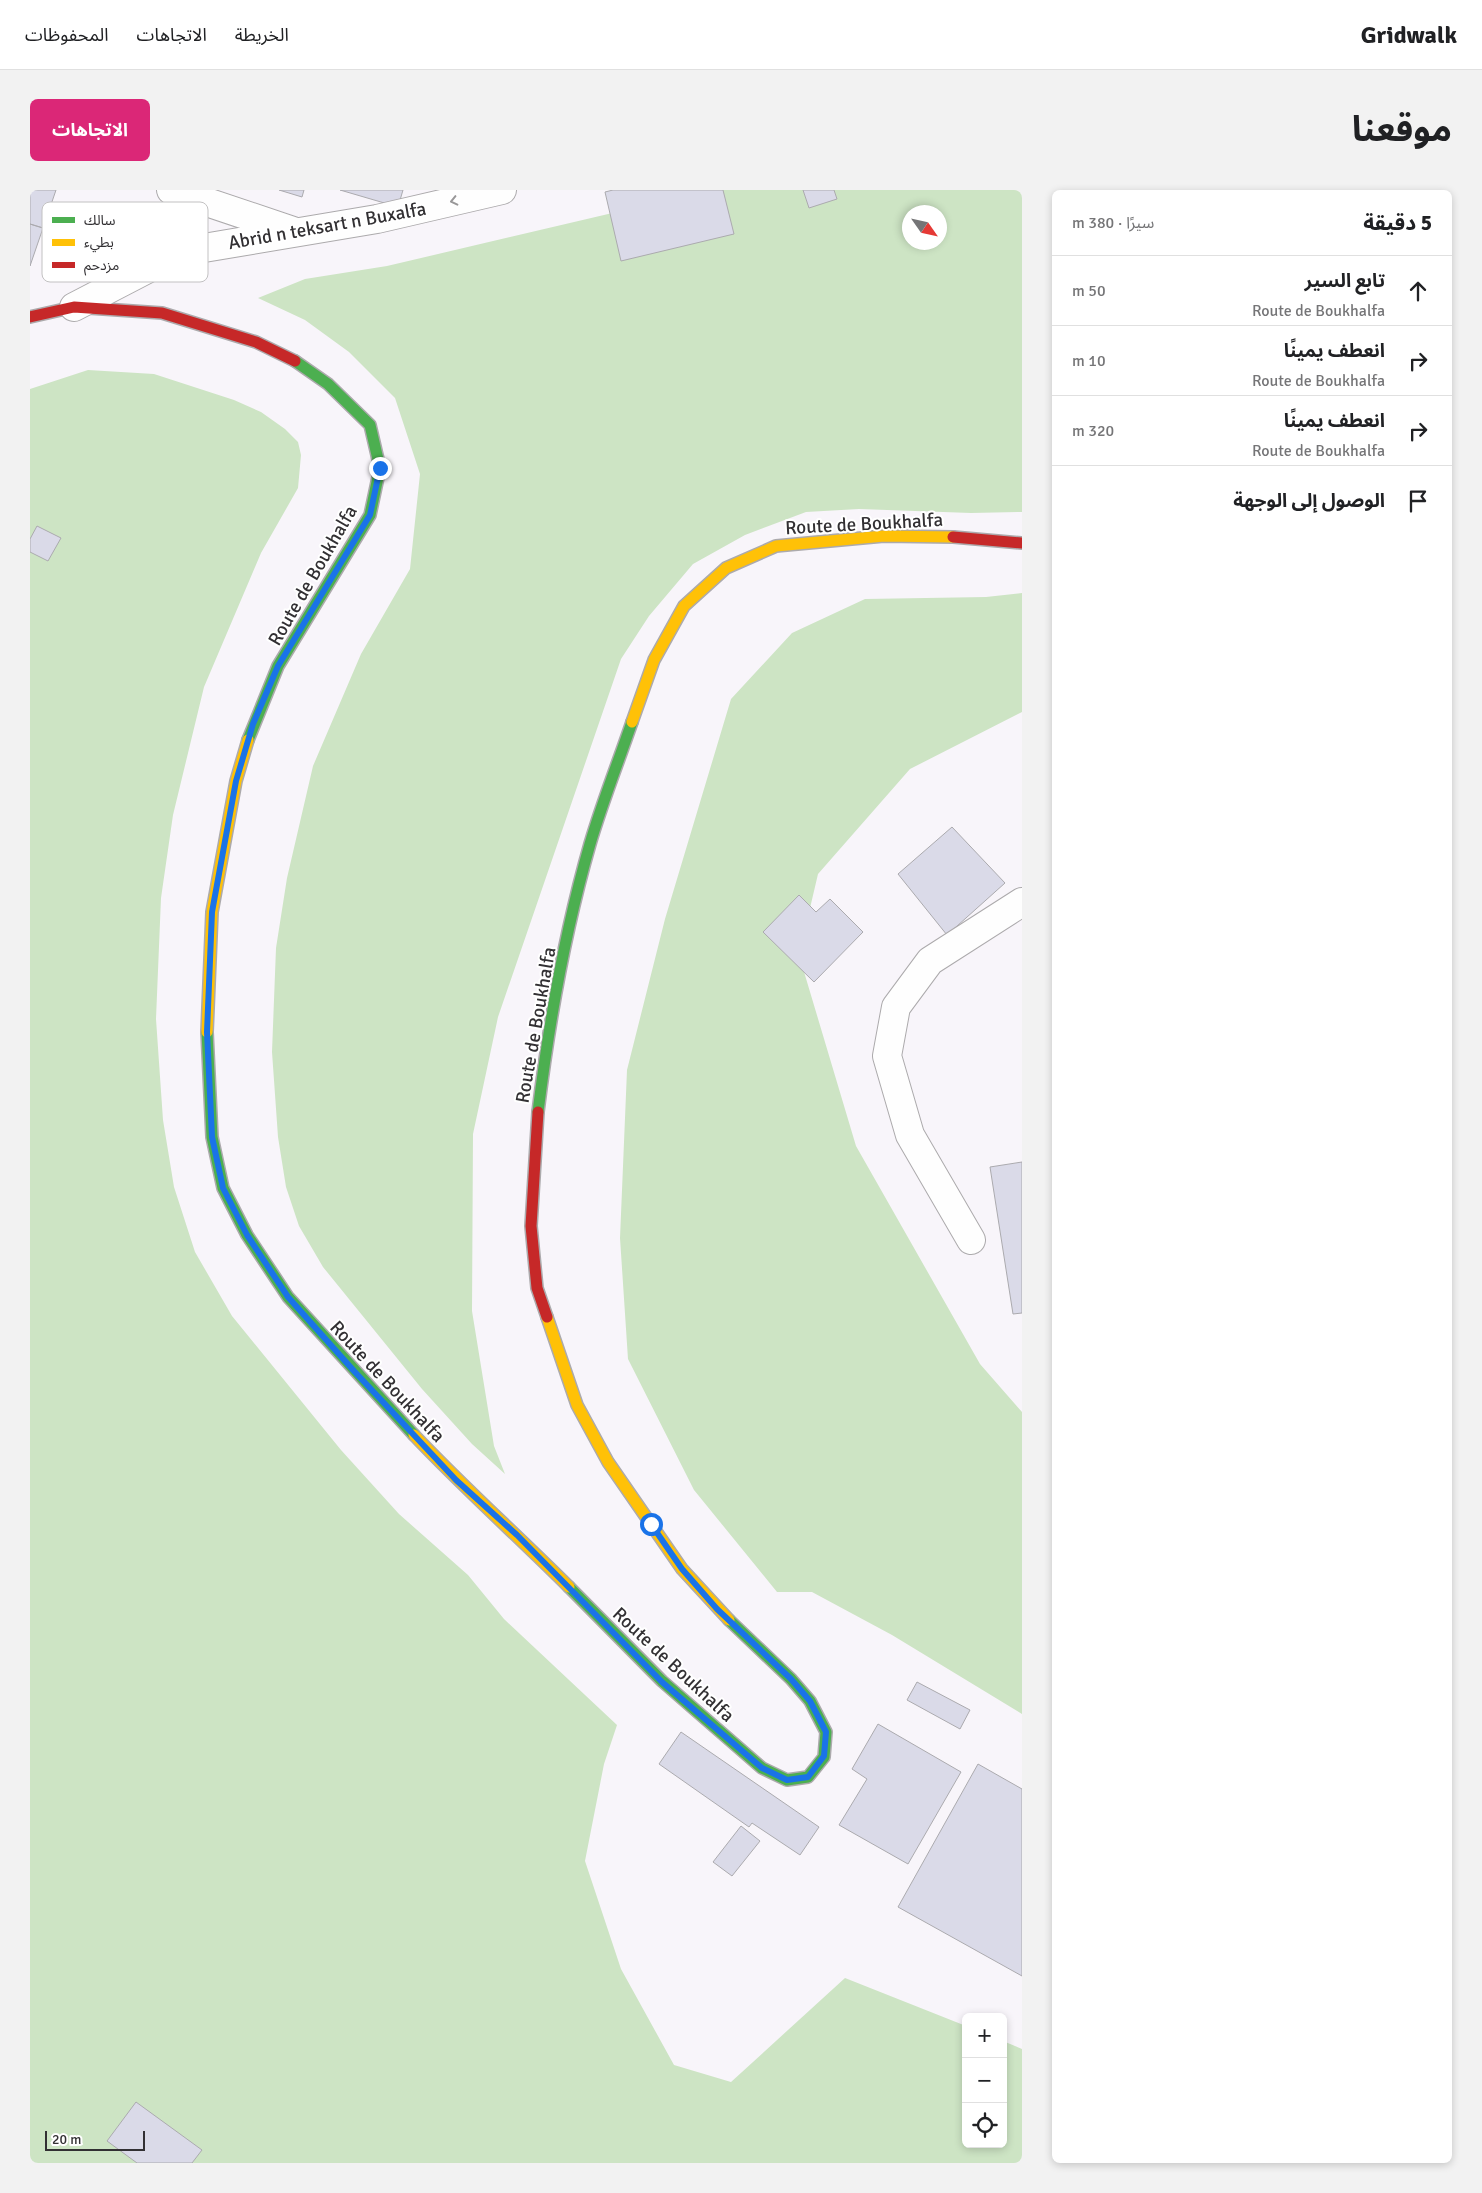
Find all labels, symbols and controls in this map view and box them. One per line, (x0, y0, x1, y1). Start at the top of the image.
text: Gridwalk (1361, 20, 1457, 50)
text: المحفوظات (25, 24, 109, 46)
text: الاتجاهات (137, 24, 207, 46)
text: الخريطة (235, 24, 289, 46)
button: الاتجاهات (30, 99, 150, 161)
text: موقعنا (1352, 108, 1452, 151)
one-way arrow (450, 195, 459, 206)
street label: Abrid n teksart n Buxalfa (226, 197, 428, 255)
legend (42, 202, 208, 282)
north arrow (902, 205, 947, 250)
text: 5 دقيقة (1363, 210, 1432, 236)
text: سالك (84, 212, 116, 229)
text: سيرًا · 380 m (1072, 213, 1154, 233)
text: بطيء (84, 234, 114, 253)
text: مزدحم (84, 257, 119, 276)
text: تابع السير (1305, 269, 1385, 293)
icon: ahead (1404, 277, 1432, 305)
text: 50 m (1072, 281, 1106, 301)
text: Route de Boukhalfa (1252, 301, 1385, 321)
text: انعطف يمينًا (1284, 339, 1385, 363)
icon: right (1404, 347, 1432, 375)
text: 10 m (1072, 351, 1106, 371)
text: Route de Boukhalfa (1252, 371, 1385, 391)
text: انعطف يمينًا (1284, 409, 1385, 433)
icon: right (1404, 417, 1432, 445)
text: 320 m (1072, 421, 1114, 441)
text: Route de Boukhalfa (1252, 441, 1385, 461)
route end (369, 457, 392, 480)
icon: arrive (1404, 487, 1432, 515)
text: الوصول إلى الوجهة (1233, 489, 1385, 513)
street label: Route de Boukhalfa (263, 501, 363, 650)
street label: Route de Boukhalfa (784, 508, 944, 540)
street label: Route de Boukhalfa (510, 945, 562, 1105)
street label: Route de Boukhalfa (325, 1316, 450, 1448)
route start (640, 1513, 663, 1536)
street label: Route de Boukhalfa (607, 1602, 739, 1727)
map controls (962, 2013, 1007, 2148)
button: + (962, 2013, 1007, 2058)
button: − (962, 2058, 1007, 2103)
button: locate (962, 2103, 1007, 2148)
scale bar (45, 2128, 145, 2151)
text: 20 m (52, 2131, 81, 2148)

